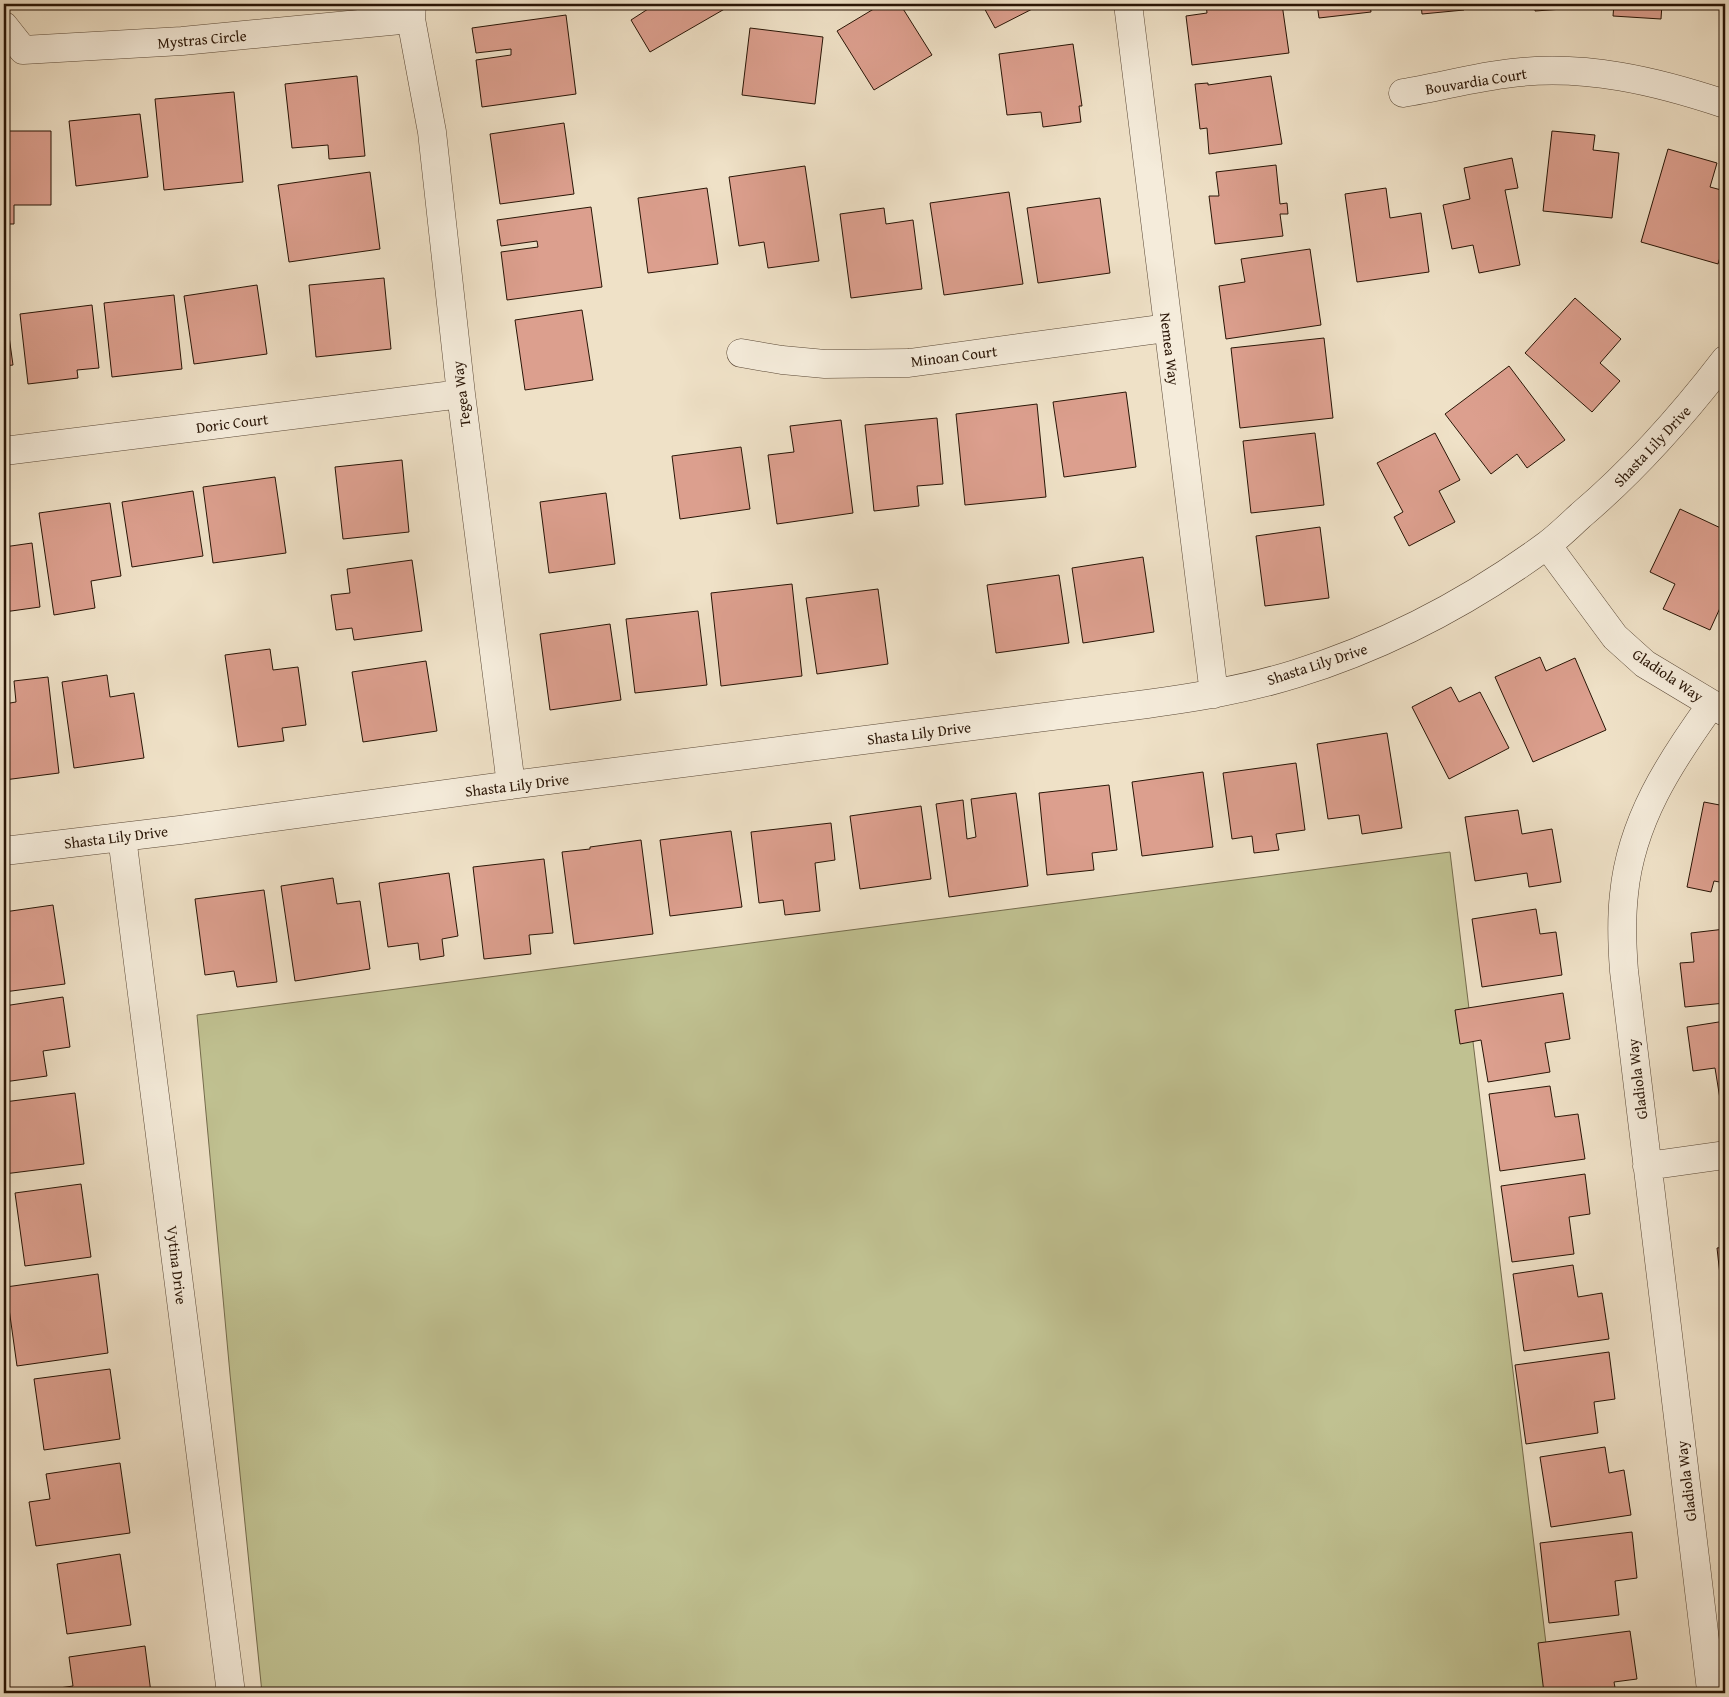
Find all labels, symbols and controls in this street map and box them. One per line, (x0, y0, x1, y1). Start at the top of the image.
street label: Mystras Circle (157, 25, 247, 53)
street label: Bouvardia Court (1424, 62, 1529, 99)
street label: Nemea Way (1155, 311, 1185, 387)
street label: Minoan Court (910, 340, 999, 372)
street label: Tegea Way (446, 359, 475, 428)
street label: Shasta Lily Drive (1609, 401, 1695, 491)
street label: Doric Court (195, 408, 270, 438)
street label: Shasta Lily Drive (1264, 638, 1370, 690)
street label: Gladiola Way (1628, 644, 1708, 707)
street label: Shasta Lily Drive (866, 716, 972, 750)
street label: Shasta Lily Drive (464, 768, 570, 802)
street label: Shasta Lily Drive (63, 820, 169, 854)
street label: Gladiola Way (1622, 1037, 1652, 1121)
street label: Vytina Drive (162, 1224, 192, 1306)
street label: Gladiola Way (1671, 1439, 1701, 1523)

